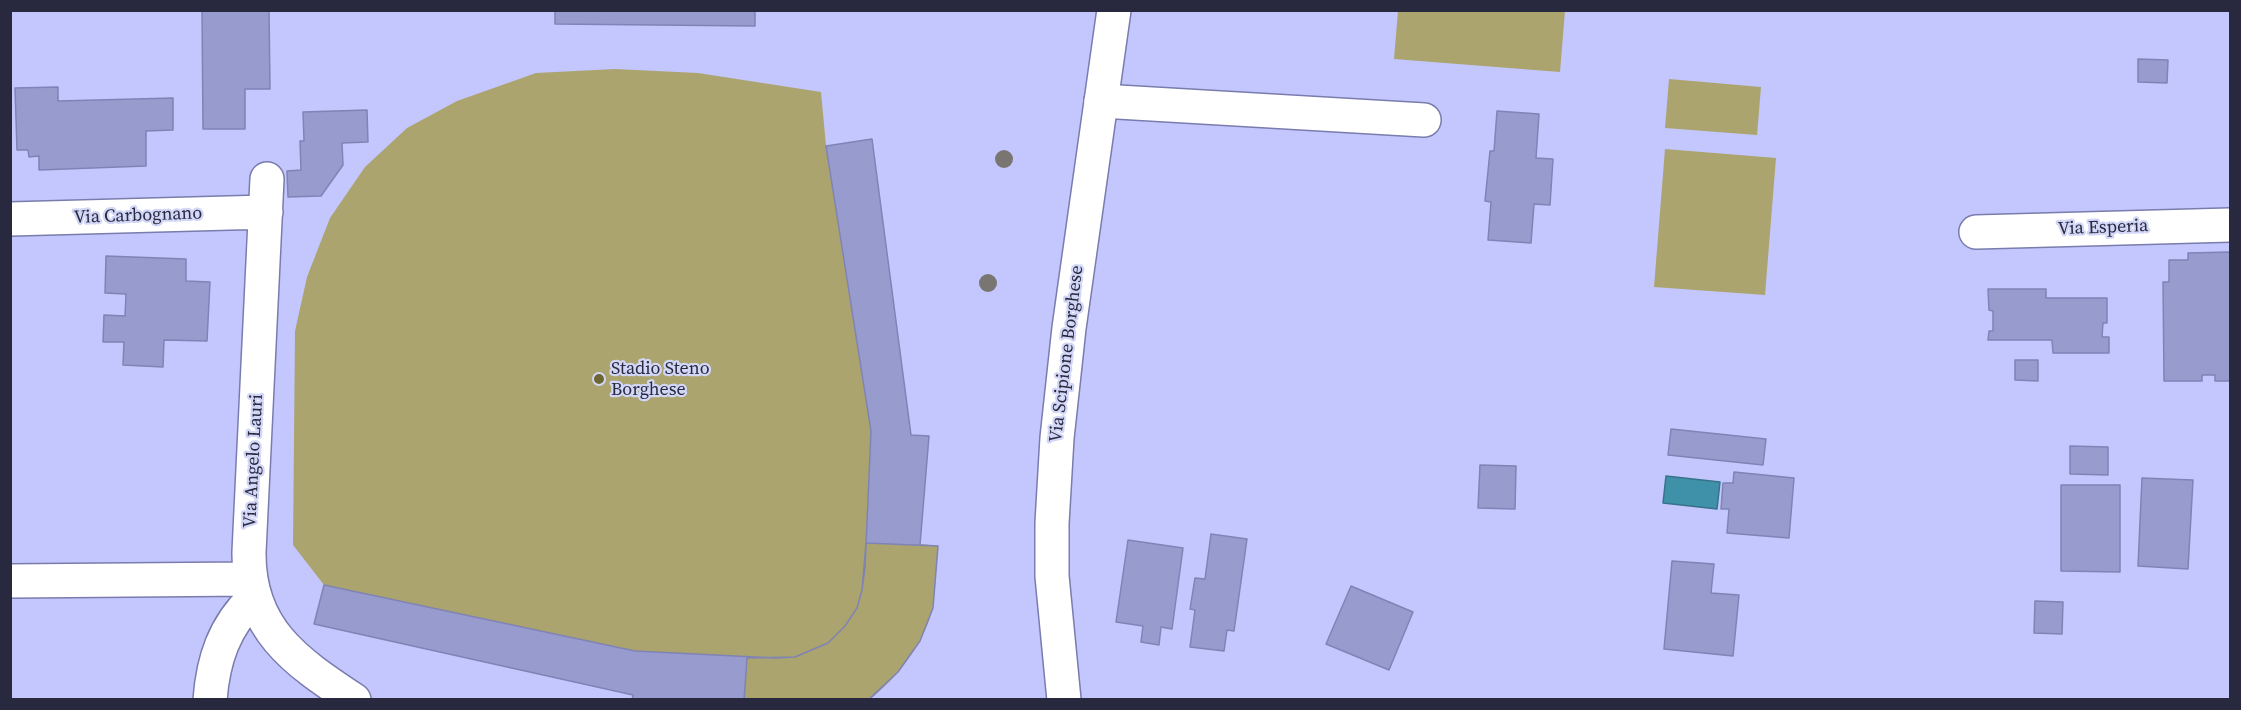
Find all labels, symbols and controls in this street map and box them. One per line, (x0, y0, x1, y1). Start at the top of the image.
street label: Via Carbognano (73, 203, 203, 229)
street label: Via Esperia (2057, 216, 2149, 240)
street label: Via Scipione Borghese (1045, 264, 1089, 444)
place label: Stadio Steno Borghese (611, 358, 710, 400)
marker: Stadio Steno Borghese (592, 372, 606, 386)
street label: Via Angelo Lauri (240, 393, 268, 529)

